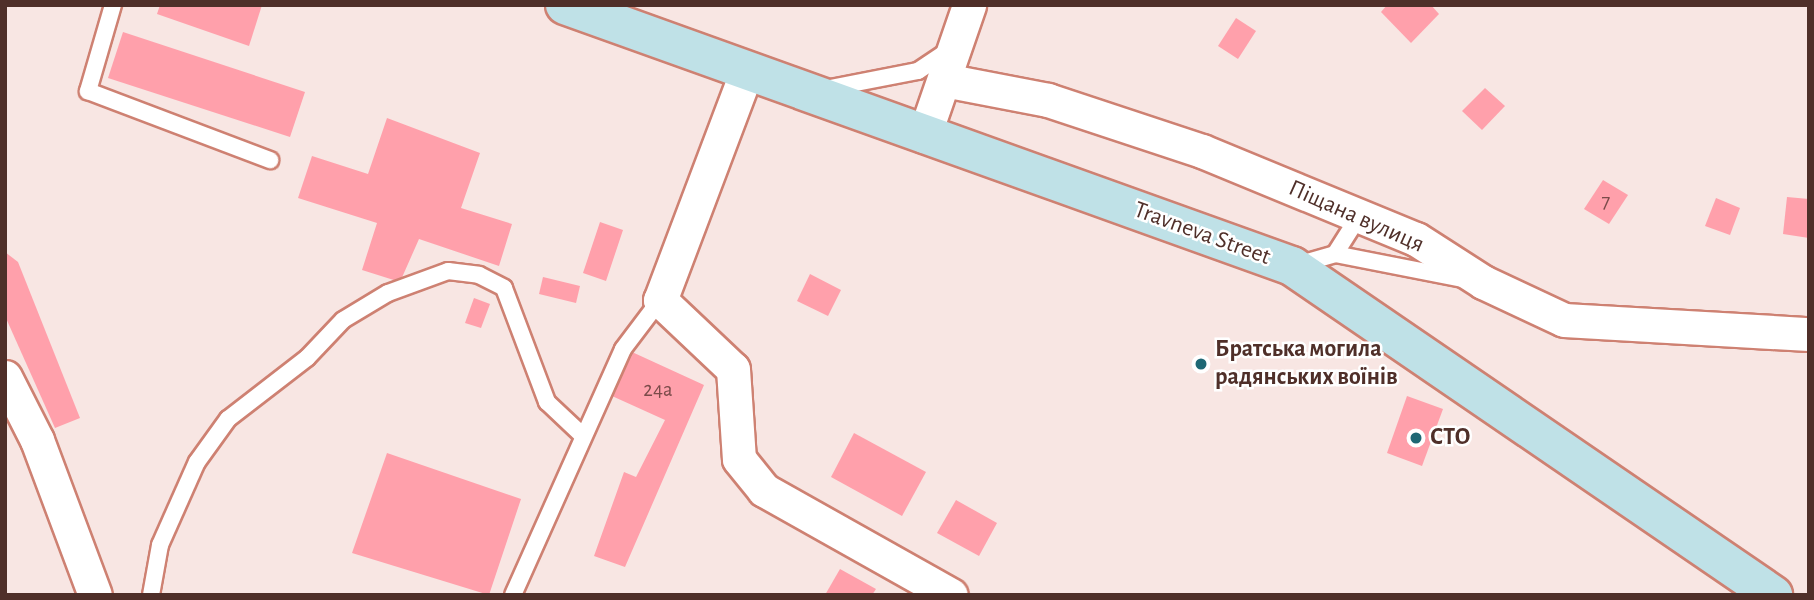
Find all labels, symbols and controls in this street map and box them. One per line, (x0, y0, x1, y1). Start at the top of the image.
street label: Піщана вулиця (1284, 174, 1428, 260)
house number: 7 (1602, 189, 1610, 215)
street label: Travneva Street (1130, 196, 1274, 272)
place label: Братська могила радянських воїнів (1215, 336, 1398, 392)
marker: Братська могила радянських воїнів (1193, 356, 1209, 372)
house number: 24а (643, 377, 673, 403)
place label: СТО (1430, 424, 1471, 452)
marker: СТО (1408, 430, 1424, 446)

